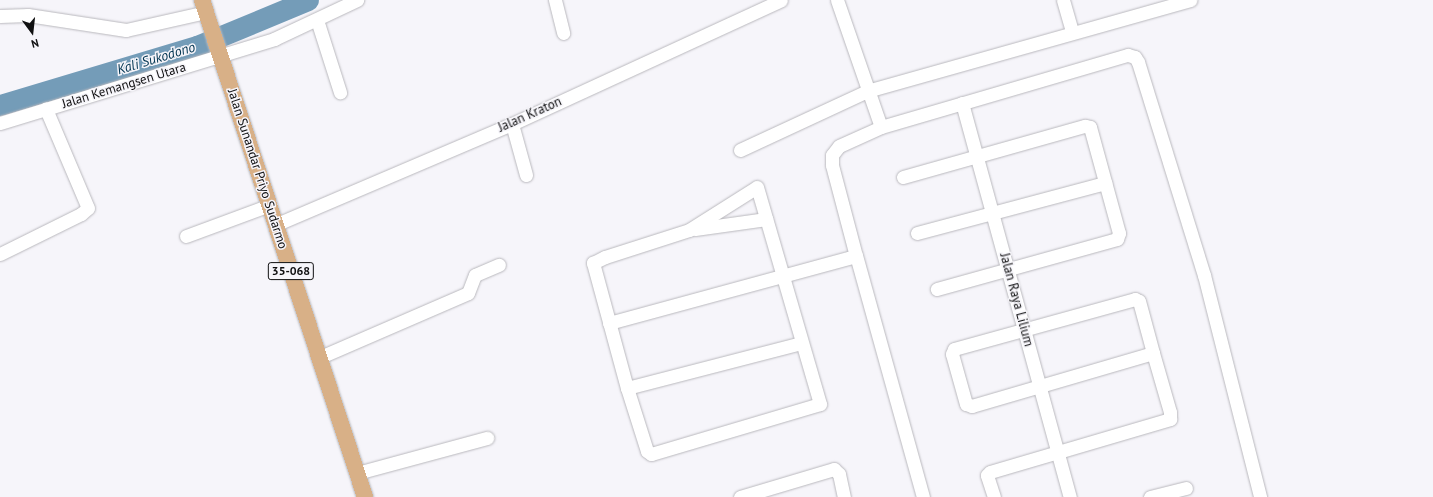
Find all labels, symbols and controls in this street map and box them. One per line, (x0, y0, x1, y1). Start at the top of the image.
north arrow (12, 12, 52, 52)
text: N (30, 36, 40, 51)
water label: Kali Sukodono (115, 38, 197, 78)
street label: Jalan Kemangsen Utara (60, 60, 188, 112)
street label: Jalan Sunandar Priyo Sudarmo (224, 87, 290, 251)
street label: Jalan Kraton (496, 94, 564, 136)
street label: Jalan Raya Lilium (996, 252, 1036, 348)
road number: 35-068 (267, 261, 315, 281)

